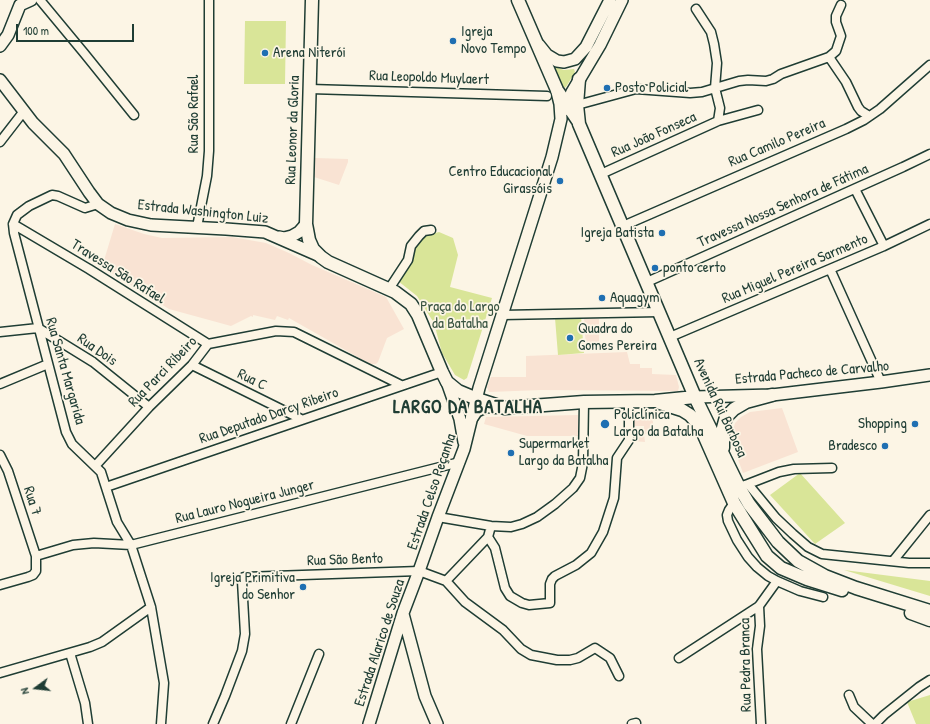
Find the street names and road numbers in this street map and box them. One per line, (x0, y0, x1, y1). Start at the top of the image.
street label: Rua Leopoldo Muylaert (369, 67, 489, 89)
street label: Rua São Rafael (185, 75, 203, 153)
street label: Rua Leonor da Gloria (282, 75, 304, 185)
street label: Rua João Fonseca (609, 108, 699, 162)
street label: Rua Camilo Pereira (726, 115, 828, 171)
street label: Travessa Nossa Senhora de Fátima (695, 160, 871, 252)
street label: Estrada Washington Luiz (137, 196, 269, 228)
street label: Rua Miguel Pereira Sarmento (719, 230, 871, 308)
street label: Travessa São Rafael (68, 236, 168, 308)
street label: Rua Santa Margarida (41, 316, 89, 426)
street label: Rua Dois (74, 330, 120, 370)
street label: Rua Parci Ribeiro (125, 333, 201, 411)
street label: Avenida Rui Barbosa (689, 356, 751, 460)
street label: Estrada Pacheco de Carvalho (734, 357, 890, 389)
street label: Rua C (234, 365, 270, 395)
street label: Rua Deputado Darcy Ribeiro (197, 384, 341, 448)
street label: Estrada Celso Peçanha (404, 432, 460, 552)
street label: Rua Lauro Nogueira Junger (174, 476, 316, 528)
street label: Rua 7 (19, 484, 45, 518)
street label: Rua São Bento (307, 550, 383, 570)
street label: Estrada Alarico de Souza (351, 577, 409, 709)
street label: Rua Pedra Branca (736, 618, 756, 712)

